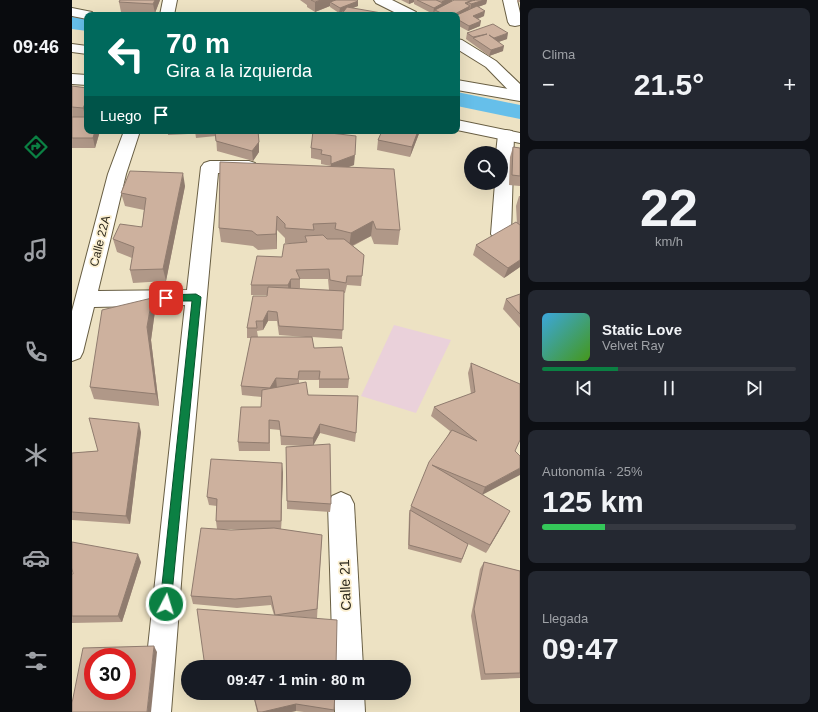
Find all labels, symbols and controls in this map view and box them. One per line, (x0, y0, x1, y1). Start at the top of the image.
icon: left (100, 28, 152, 80)
text: 70 m (166, 28, 230, 59)
text: 09:46 (13, 37, 59, 57)
text: Clima (542, 47, 575, 62)
text: Gira a la izquierda (166, 61, 312, 81)
text: 21.5° (634, 68, 704, 101)
text: − (542, 72, 555, 97)
text: + (783, 72, 796, 97)
icon: arrive (150, 104, 172, 126)
text: Luego (100, 107, 142, 124)
icon: directions (22, 133, 50, 161)
map controls (464, 146, 508, 190)
button: search (464, 146, 508, 190)
text: 22 (640, 179, 698, 237)
street label: Calle 22A (87, 214, 113, 268)
text: km/h (655, 234, 683, 249)
icon: music (22, 236, 50, 264)
pin (149, 281, 183, 315)
icon: arrive (155, 287, 177, 309)
text: Static Love (602, 321, 682, 338)
icon: phone (22, 338, 50, 366)
text: Velvet Ray (602, 338, 664, 353)
icon: previous (573, 377, 595, 399)
icon: pause (658, 377, 680, 399)
icon: next (743, 377, 765, 399)
icon: climate (22, 441, 50, 469)
text: Autonomía · 25% (542, 464, 642, 479)
text: 125 km (542, 485, 644, 518)
icon: car (22, 544, 50, 572)
street label: Calle 21 (336, 559, 354, 611)
position arrow (145, 583, 187, 625)
text: Llegada (542, 611, 588, 626)
text: 09:47 (542, 632, 619, 665)
icon: filters (22, 647, 50, 675)
speed limit sign: 30 (84, 648, 136, 700)
text: 09:47 · 1 min · 80 m (227, 671, 365, 688)

